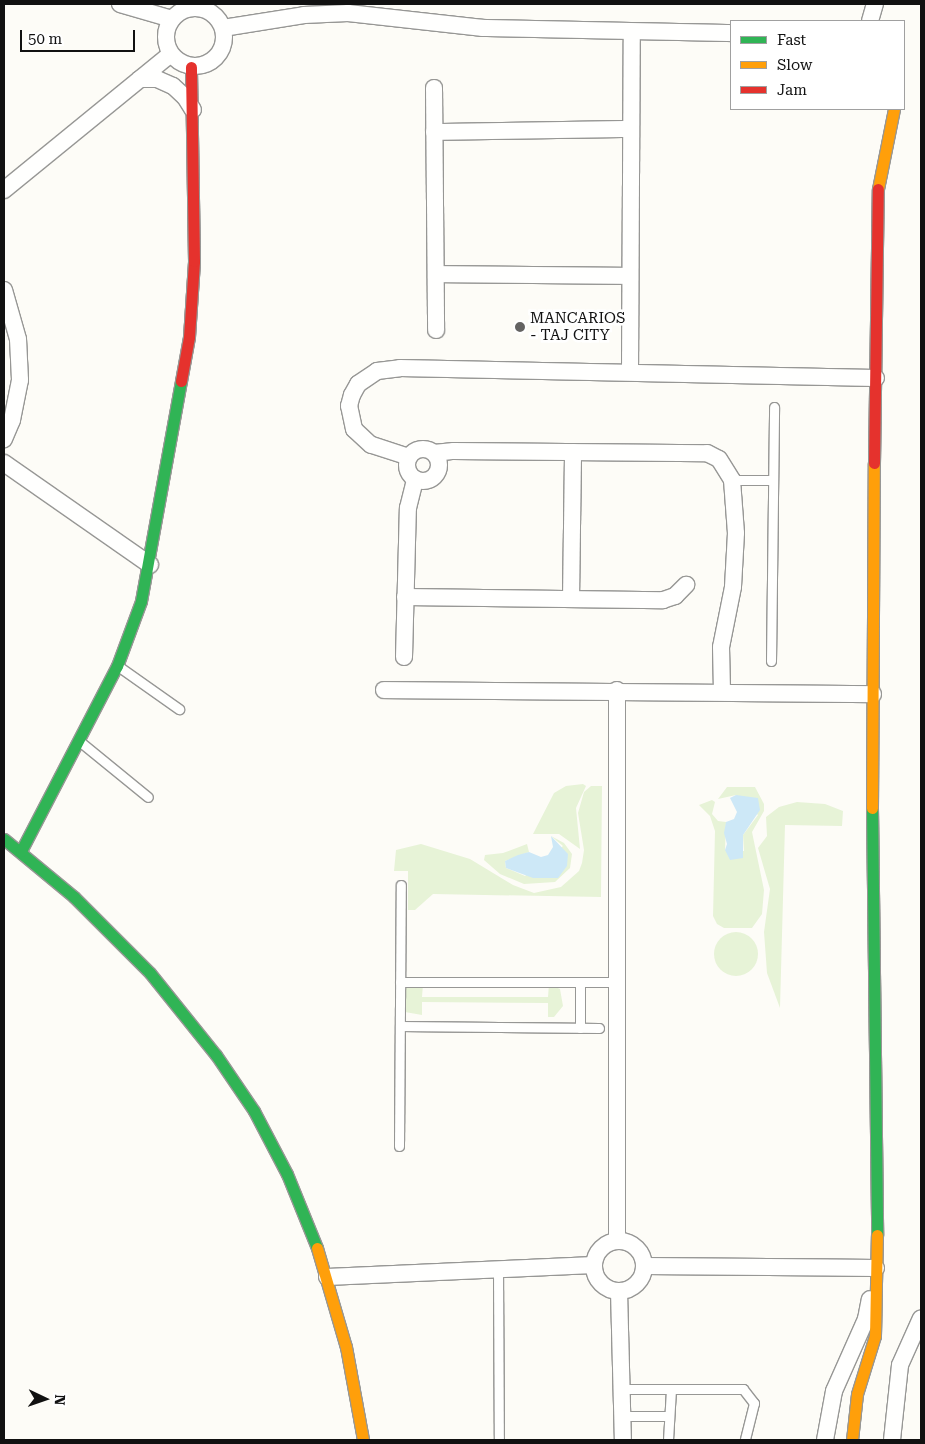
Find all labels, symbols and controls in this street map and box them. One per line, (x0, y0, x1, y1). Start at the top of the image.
scale bar (22, 20, 138, 52)
legend (730, 20, 905, 110)
text: 50 m (28, 30, 62, 48)
text: Fast (777, 31, 806, 49)
text: Slow (777, 56, 812, 74)
text: Jam (777, 81, 807, 99)
place label: MANCARIOS - TAJ CITY (530, 309, 625, 344)
marker: MANCARIOS - TAJ CITY (514, 321, 526, 333)
north arrow (20, 1374, 70, 1424)
text: N (52, 1394, 68, 1406)

